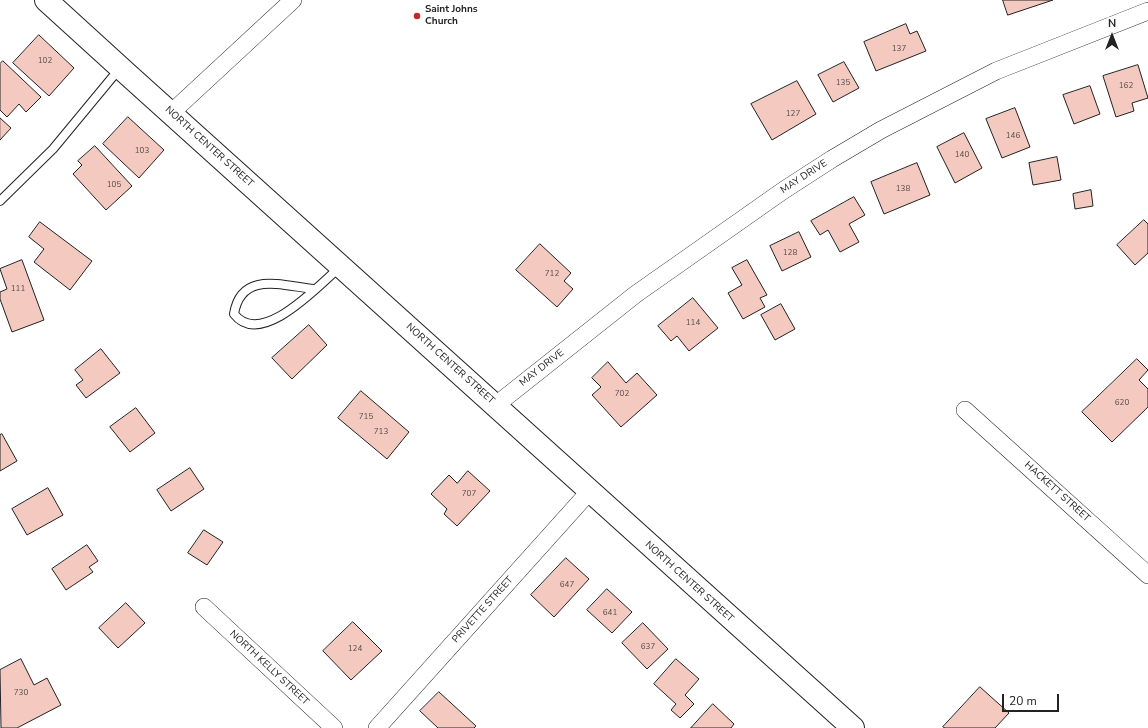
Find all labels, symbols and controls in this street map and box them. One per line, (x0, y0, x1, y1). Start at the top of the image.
place label: Saint Johns Church (425, 4, 478, 28)
marker: Saint Johns Church (412, 11, 422, 21)
north arrow (1092, 16, 1132, 56)
text: N (1108, 16, 1116, 31)
house number: 137 (892, 44, 906, 54)
house number: 102 (38, 56, 52, 66)
house number: 135 (836, 78, 850, 88)
house number: 162 (1119, 81, 1133, 91)
street label: NORTH CENTER STREET (162, 104, 256, 190)
house number: 127 (786, 109, 800, 119)
house number: 146 (1006, 131, 1020, 141)
house number: 103 (135, 146, 149, 156)
house number: 140 (955, 150, 969, 160)
street label: MAY DRIVE (778, 158, 830, 196)
house number: 105 (107, 180, 121, 190)
house number: 138 (896, 184, 910, 194)
house number: 128 (783, 248, 797, 258)
house number: 712 (545, 269, 559, 279)
house number: 111 (11, 284, 25, 294)
house number: 114 (686, 318, 700, 328)
street label: NORTH CENTER STREET (403, 321, 497, 407)
street label: MAY DRIVE (517, 347, 567, 389)
house number: 702 (615, 389, 629, 399)
house number: 620 (1115, 398, 1129, 408)
house number: 715 (359, 412, 373, 422)
house number: 713 (374, 427, 388, 437)
street label: HACKETT STREET (1022, 459, 1092, 525)
house number: 707 (462, 489, 476, 499)
street label: NORTH CENTER STREET (642, 539, 736, 625)
street label: PRIVETTE STREET (450, 574, 516, 646)
house number: 647 (560, 580, 574, 590)
house number: 641 (603, 608, 617, 618)
street label: NORTH KELLY STREET (227, 628, 311, 708)
house number: 637 (641, 642, 655, 652)
house number: 124 (348, 644, 362, 654)
scale bar (1004, 686, 1061, 712)
house number: 730 (14, 688, 28, 698)
text: 20 m (1009, 693, 1037, 709)

